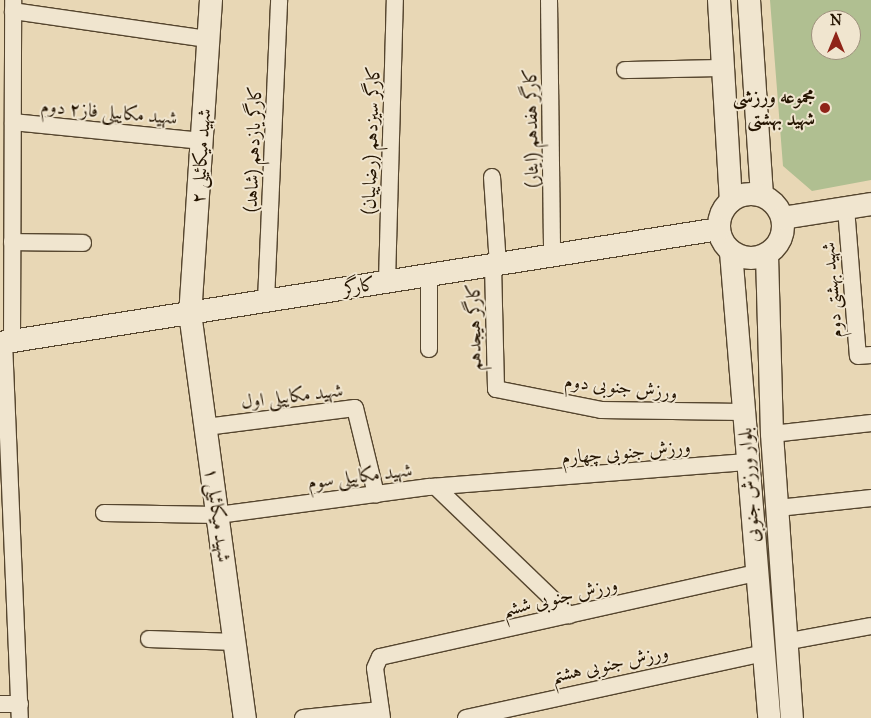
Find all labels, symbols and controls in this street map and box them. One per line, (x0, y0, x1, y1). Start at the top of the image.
north arrow (811, 10, 861, 60)
text: N (830, 12, 842, 29)
street label: کارگر سیزدهم (رضاییان) (357, 65, 385, 215)
street label: کارگر هفدهم (ایثار) (519, 68, 543, 188)
street label: کارگر یازدهم (شاهد) (239, 85, 267, 213)
place label: مجموعه ورزشی شهید بهشتی (733, 86, 815, 130)
street label: شهید مکاییلی فاز۲ دوم (40, 95, 178, 129)
marker: مجموعه ورزشی شهید بهشتی (819, 102, 831, 114)
street label: شهید میکائیلی ۲ (186, 108, 216, 204)
street label: شهید بهشتی دوم (816, 241, 848, 339)
street label: کارگر (341, 272, 377, 300)
street label: کارگر هیجدهم (462, 283, 486, 371)
street label: ورزش جنوبی دوم (563, 370, 679, 404)
street label: شهید مکاییلی اول (240, 378, 344, 414)
street label: بلوار ورزش جنوبی (734, 427, 764, 543)
street label: ورزش جنوبی چهارم (561, 435, 691, 469)
street label: شهید مکاییلی سوم (306, 458, 414, 494)
street label: شهید میکائیلی ۱ (200, 466, 236, 564)
street label: ورزش جنوبی ششم (500, 573, 620, 621)
street label: ورزش جنوبی هشتم (549, 640, 671, 688)

